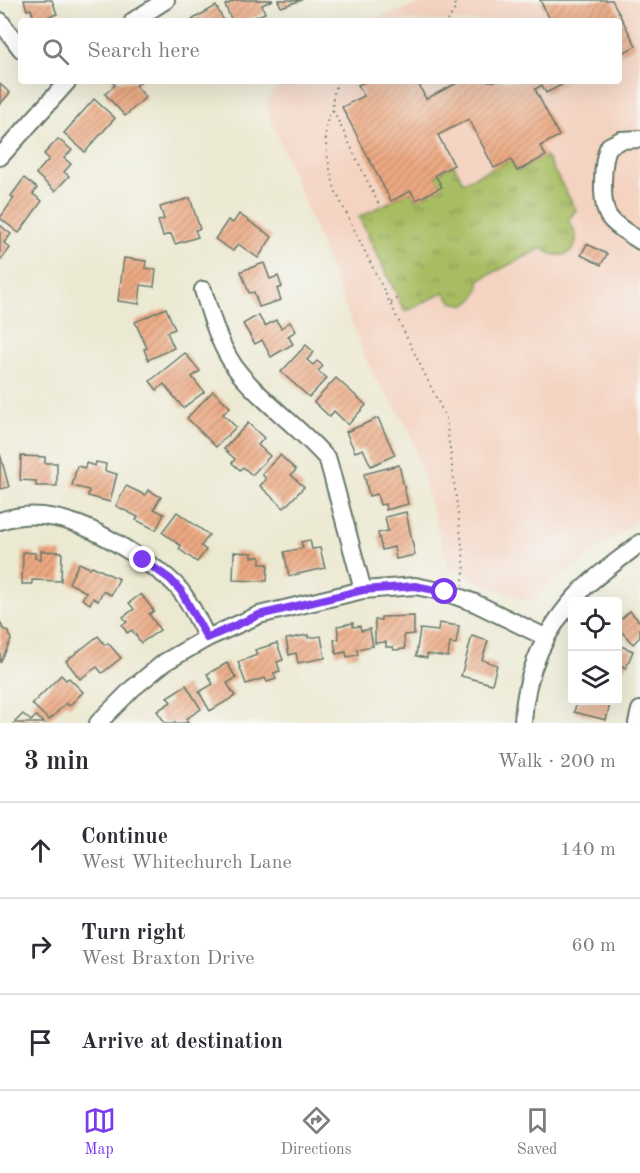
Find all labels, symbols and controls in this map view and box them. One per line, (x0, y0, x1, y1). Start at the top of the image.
search box (18, 18, 622, 84)
icon: search (39, 35, 72, 68)
text: Search here (87, 40, 200, 62)
route end (129, 546, 155, 572)
route start (431, 578, 457, 604)
map controls (568, 597, 622, 705)
button: locate (568, 597, 622, 651)
button: layers (568, 651, 622, 705)
text: 3 min (24, 749, 89, 775)
text: Walk · 200 m (497, 752, 616, 772)
text: Continue (81, 826, 168, 848)
icon: ahead (24, 834, 57, 867)
text: 140 m (560, 840, 616, 860)
text: West Whitechurch Lane (81, 853, 292, 873)
text: Turn right (81, 922, 185, 944)
icon: right (24, 930, 57, 963)
text: 60 m (571, 936, 616, 956)
text: West Braxton Drive (81, 949, 255, 969)
icon: arrive (24, 1026, 57, 1059)
text: Arrive at destination (81, 1031, 283, 1053)
tab: Map (83, 1104, 116, 1160)
tab: Directions (281, 1104, 352, 1160)
tab: Saved (517, 1104, 557, 1160)

